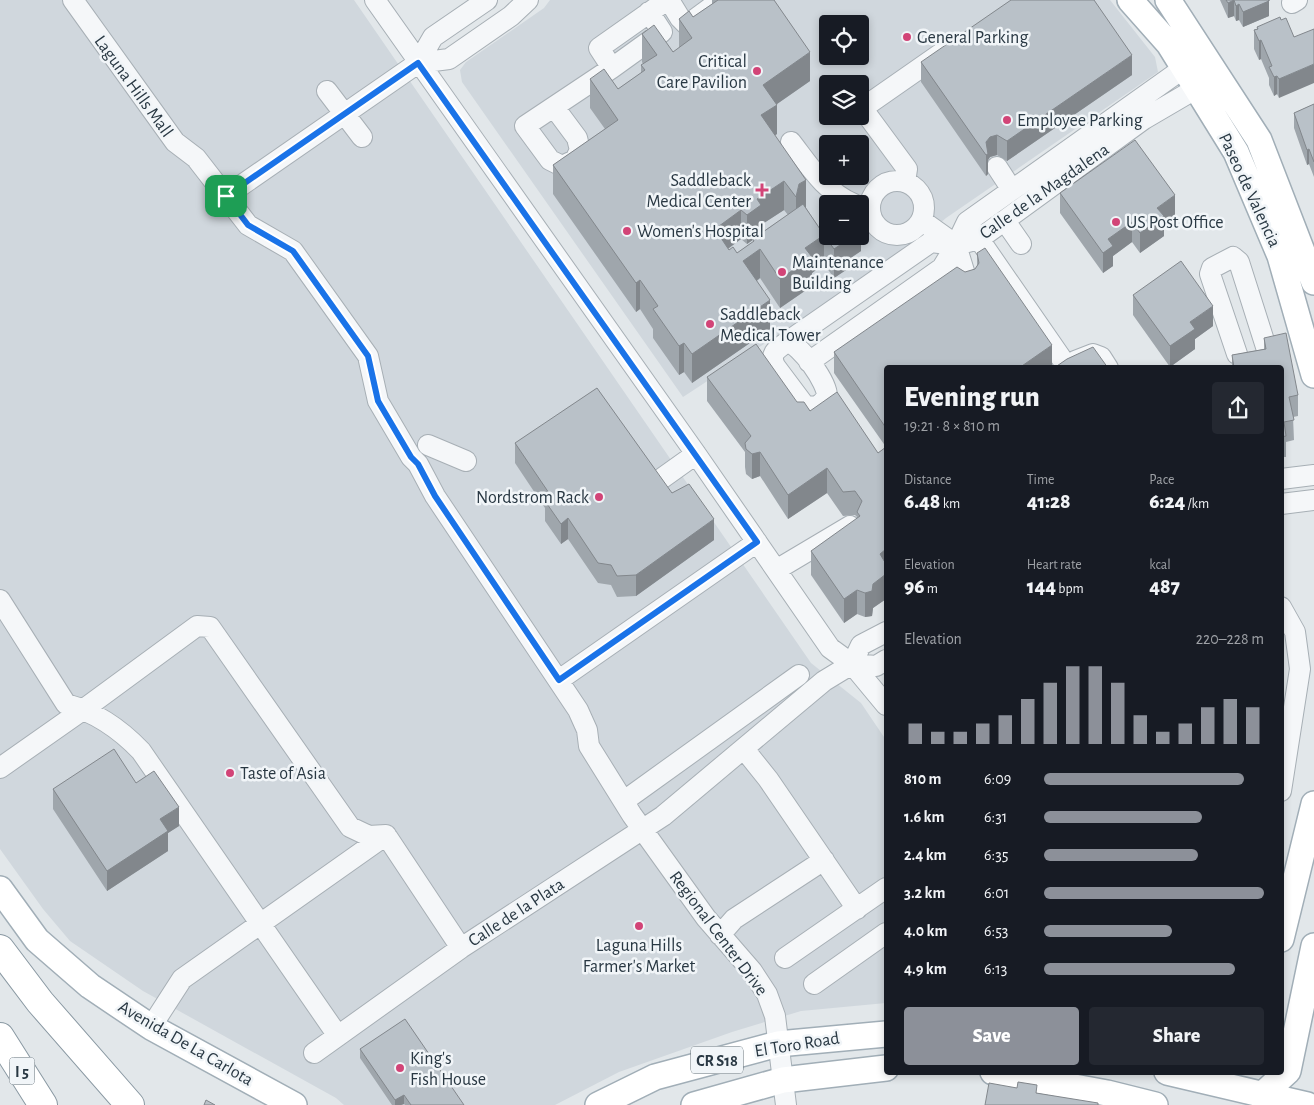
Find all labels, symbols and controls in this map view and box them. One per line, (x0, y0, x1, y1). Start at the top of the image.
map controls (819, 15, 869, 245)
button: locate (819, 15, 869, 65)
place label: General Parking (917, 29, 1028, 47)
marker: General Parking (901, 31, 913, 43)
street label: Laguna Hills Mall (90, 33, 176, 141)
place label: Critical Care Pavilion (657, 53, 747, 92)
marker: Critical Care Pavilion (751, 65, 763, 77)
button: layers (819, 75, 869, 125)
place label: Employee Parking (1017, 112, 1143, 130)
marker: Employee Parking (1001, 114, 1013, 126)
street label: Paseo de Valencia (1215, 131, 1283, 250)
button: + (819, 135, 869, 185)
street label: Calle de la Magdalena (977, 140, 1113, 243)
place label: Saddleback Medical Center (647, 172, 752, 211)
pin (205, 175, 247, 217)
icon: arrive (212, 182, 240, 210)
marker: Saddleback Medical Center (755, 183, 769, 197)
button: − (819, 195, 869, 245)
place label: US Post Office (1126, 214, 1224, 232)
marker: US Post Office (1110, 216, 1122, 228)
place label: Women's Hospital (637, 223, 764, 241)
marker: Women's Hospital (621, 225, 633, 237)
place label: Maintenance Building (792, 254, 884, 293)
marker: Maintenance Building (776, 266, 788, 278)
place label: Saddleback Medical Tower (720, 306, 821, 345)
marker: Saddleback Medical Tower (704, 318, 716, 330)
button: share (1212, 382, 1264, 434)
text: Evening run (904, 384, 1040, 412)
text: 19:21 · 8 × 810 m (904, 418, 1000, 434)
text: Distance (904, 473, 951, 487)
text: Time (1027, 473, 1055, 487)
text: Pace (1149, 473, 1175, 487)
place label: Nordstrom Rack (476, 489, 590, 507)
marker: Nordstrom Rack (593, 491, 605, 503)
text: 6.48 (904, 491, 940, 512)
text: 41:28 (1027, 491, 1071, 512)
text: 6:24 (1149, 491, 1185, 512)
text: km (940, 497, 960, 511)
text: /km (1185, 497, 1209, 511)
text: Elevation (904, 558, 955, 572)
text: Heart rate (1027, 558, 1082, 572)
text: kcal (1149, 558, 1171, 572)
text: 96 (904, 576, 925, 597)
text: 144 (1027, 576, 1056, 597)
text: 487 (1149, 576, 1180, 597)
text: m (925, 582, 938, 596)
text: bpm (1056, 582, 1084, 596)
text: Elevation (904, 631, 962, 647)
text: 220–228 m (1196, 631, 1264, 647)
place label: Taste of Asia (240, 765, 326, 783)
marker: Taste of Asia (224, 767, 236, 779)
text: 810 m (904, 771, 941, 787)
text: 6:09 (984, 771, 1011, 787)
text: 1.6 km (904, 809, 944, 825)
text: 6:31 (984, 809, 1007, 825)
text: 2.4 km (904, 847, 947, 863)
text: 6:35 (984, 847, 1008, 863)
street label: Regional Center Drive (666, 868, 771, 999)
street label: Calle de la Plata (465, 875, 568, 950)
text: 3.2 km (904, 885, 945, 901)
text: 6:01 (984, 885, 1009, 901)
marker: Laguna Hills Farmer's Market (633, 920, 645, 932)
text: 4.0 km (904, 923, 947, 939)
text: 6:53 (984, 923, 1008, 939)
place label: Laguna Hills Farmer's Market (583, 937, 696, 976)
text: 4.9 km (904, 961, 947, 977)
text: 6:13 (984, 961, 1007, 977)
street label: Avenida De La Carlota (115, 998, 256, 1090)
button: Save (904, 1007, 1079, 1065)
button: Share (1089, 1007, 1264, 1065)
street label: El Toro Road (753, 1029, 841, 1061)
road number: CR S18 (691, 1046, 743, 1074)
place label: King's Fish House (410, 1050, 486, 1089)
road number: I 5 (10, 1058, 34, 1084)
marker: King's Fish House (394, 1062, 406, 1074)

